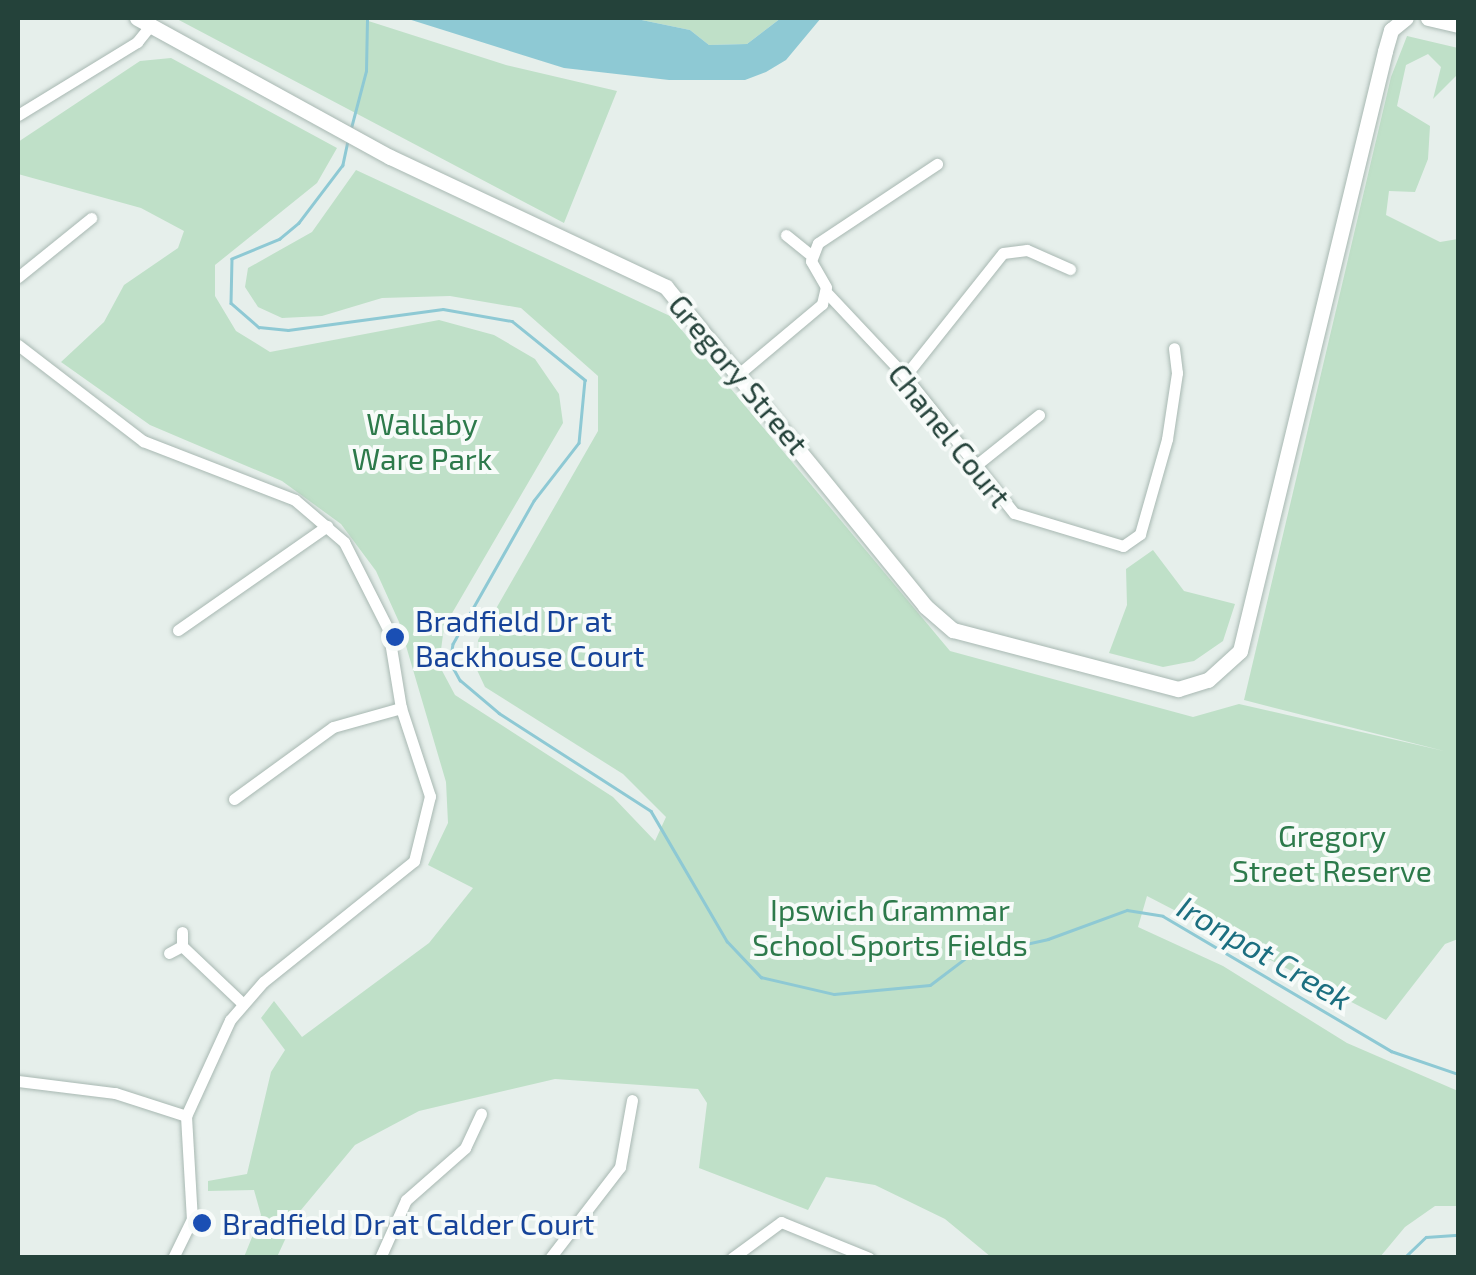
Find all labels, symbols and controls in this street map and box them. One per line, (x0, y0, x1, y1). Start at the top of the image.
street label: Gregory Street (662, 287, 816, 461)
street label: Chanel Court (881, 356, 1019, 514)
park label: Wallaby Ware Park (352, 405, 492, 476)
place label: Bradfield Dr at Backhouse Court (415, 602, 644, 672)
marker: Bradfield Dr at Backhouse Court (384, 626, 406, 648)
park label: Gregory Street Reserve (1232, 817, 1432, 888)
water label: Ironpot Creek (1171, 887, 1359, 1017)
park label: Ipswich Grammar School Sports Fields (752, 891, 1028, 962)
place label: Bradfield Dr at Calder Court (222, 1205, 596, 1241)
marker: Bradfield Dr at Calder Court (191, 1212, 213, 1234)

